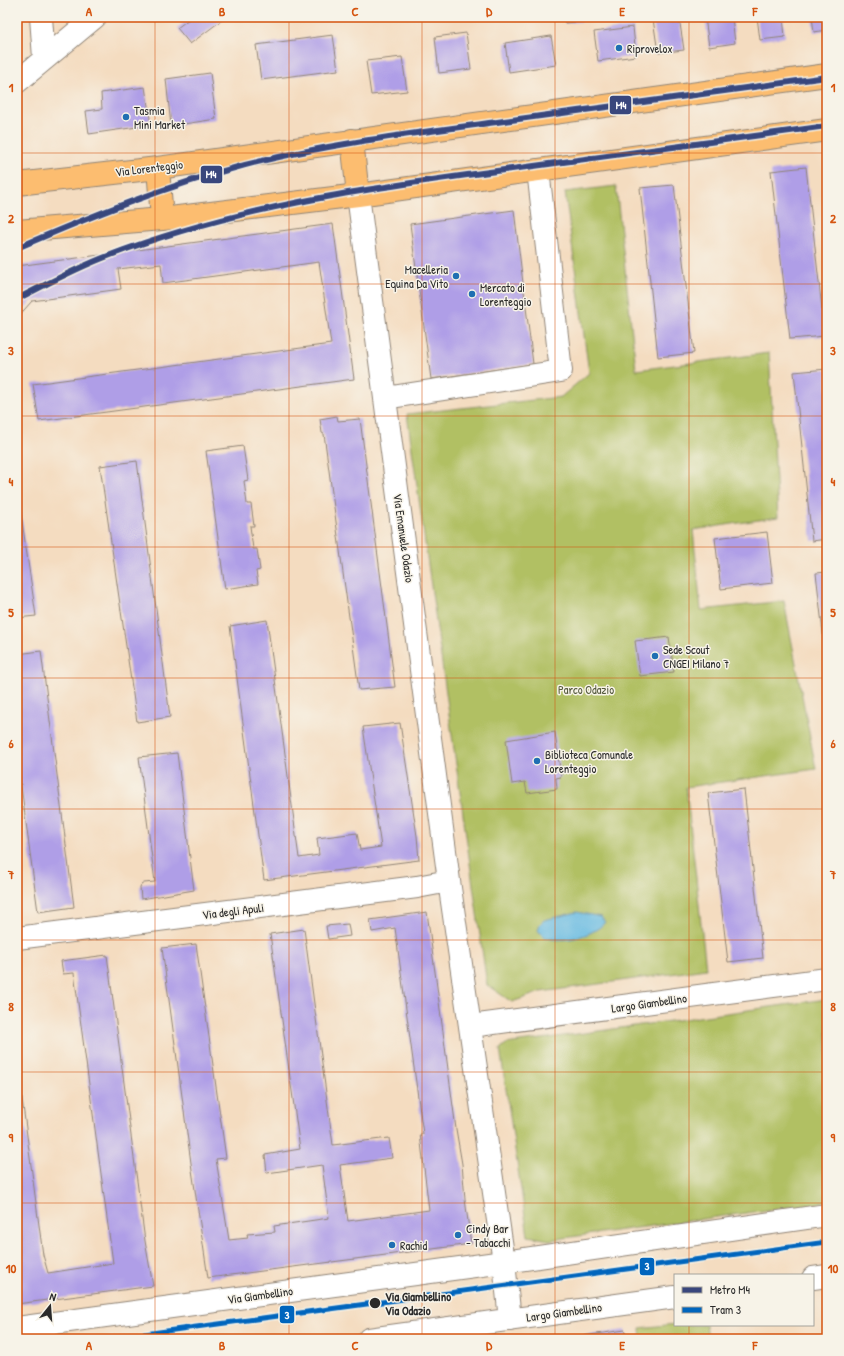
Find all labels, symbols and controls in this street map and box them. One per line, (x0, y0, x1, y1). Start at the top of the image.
text: A (86, 2, 93, 20)
text: B (219, 2, 226, 20)
text: C (351, 2, 359, 20)
text: D (486, 2, 493, 20)
text: E (619, 2, 625, 20)
text: F (752, 2, 759, 20)
place label: Riprovelox (627, 40, 673, 57)
marker: Riprovelox (614, 43, 624, 53)
text: 1 (9, 78, 14, 96)
text: 1 (831, 78, 836, 96)
line badge: M4 (609, 95, 632, 115)
text: M4 (616, 98, 626, 112)
place label: Tasmia Mini Market (134, 102, 186, 133)
marker: Tasmia Mini Market (121, 112, 131, 122)
street label: Via Lorenteggio (114, 155, 184, 181)
line badge: M4 (200, 165, 223, 184)
text: M4 (206, 167, 216, 181)
text: 2 (8, 209, 15, 227)
text: 2 (830, 209, 837, 227)
place label: Macelleria Equina Da Vito (385, 261, 448, 292)
marker: Macelleria Equina Da Vito (451, 271, 461, 281)
place label: Mercato di Lorenteggio (480, 279, 531, 310)
marker: Mercato di Lorenteggio (467, 289, 477, 299)
text: 3 (8, 341, 14, 359)
text: 3 (830, 341, 836, 359)
text: 4 (9, 472, 14, 490)
text: 4 (831, 472, 836, 490)
street label: Via Emanuele Odazio (389, 492, 419, 584)
text: 5 (8, 603, 14, 621)
text: 5 (830, 603, 836, 621)
place label: Sede Scout CNGEI Milano 7 (663, 641, 729, 672)
marker: Sede Scout CNGEI Milano 7 (650, 651, 660, 661)
park label: Parco Odazio (558, 681, 614, 698)
text: 6 (8, 734, 14, 752)
text: 6 (830, 734, 836, 752)
place label: Biblioteca Comunale Lorenteggio (545, 746, 633, 777)
marker: Biblioteca Comunale Lorenteggio (532, 756, 542, 766)
text: 7 (7, 865, 15, 883)
text: 7 (829, 865, 837, 883)
street label: Via degli Apuli (201, 899, 265, 923)
street label: Largo Giambellino (610, 989, 688, 1017)
text: 8 (8, 997, 14, 1015)
text: 8 (830, 997, 836, 1015)
text: 9 (9, 1128, 14, 1146)
text: 9 (831, 1128, 836, 1146)
place label: Cindy Bar - Tabacchi (466, 1220, 511, 1251)
marker: Cindy Bar - Tabacchi (453, 1230, 463, 1240)
place label: Rachid (400, 1237, 428, 1254)
marker: Rachid (387, 1240, 397, 1250)
line badge: 3 (639, 1257, 655, 1276)
text: 10 (6, 1259, 16, 1277)
text: 3 (645, 1259, 650, 1273)
text: 10 (828, 1259, 838, 1277)
legend (674, 1274, 814, 1326)
text: Metro M4 (710, 1281, 750, 1298)
street label: Via Giambellino (226, 1282, 294, 1308)
north arrow (30, 1286, 70, 1326)
place label: Via Giambellino Via Odazio (385, 1288, 451, 1319)
text: N (48, 1289, 58, 1304)
marker: Via Giambellino Via Odazio (368, 1296, 382, 1310)
street label: Largo Giambellino (525, 1298, 603, 1326)
text: Tram 3 (710, 1301, 741, 1318)
line badge: 3 (279, 1305, 295, 1324)
text: 3 (285, 1308, 290, 1322)
text: A (86, 1336, 93, 1354)
text: B (219, 1336, 226, 1354)
text: C (351, 1336, 359, 1354)
text: D (486, 1336, 493, 1354)
text: E (619, 1336, 625, 1354)
text: F (752, 1336, 759, 1354)

